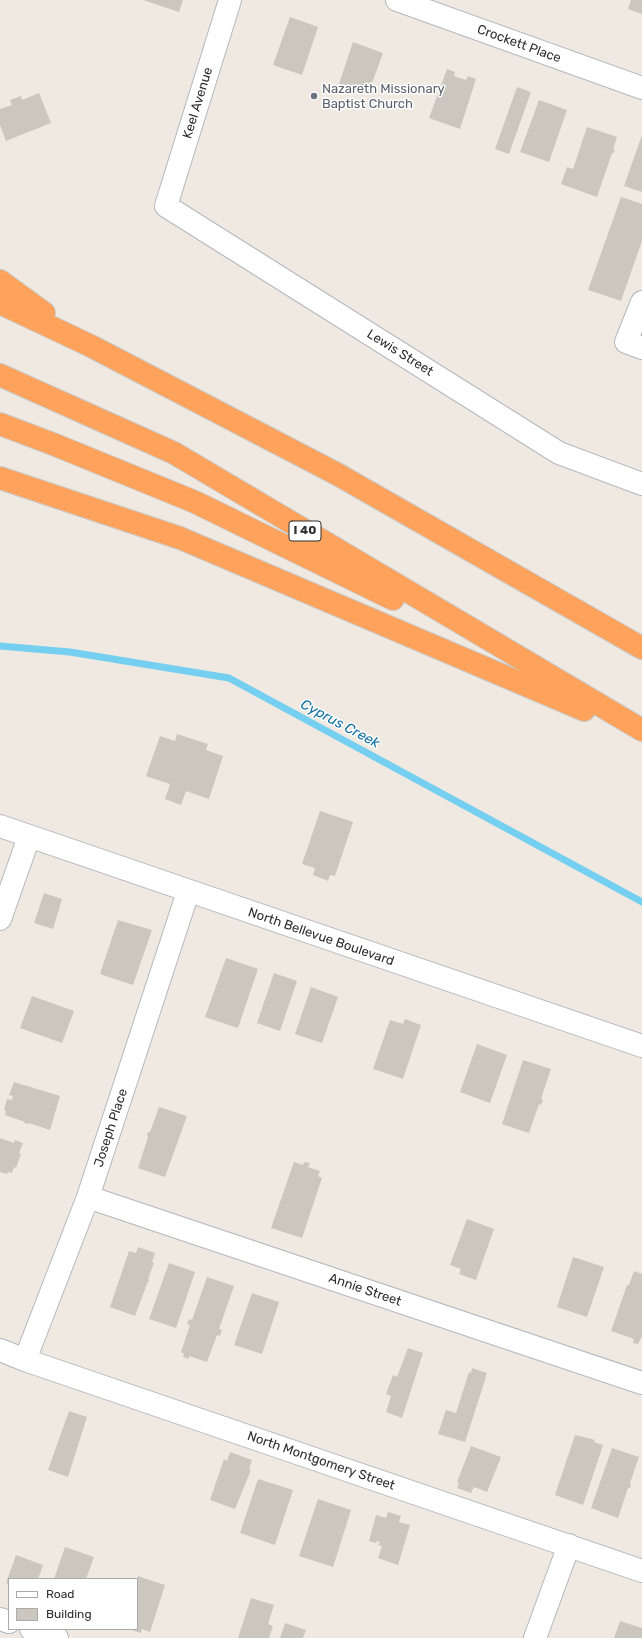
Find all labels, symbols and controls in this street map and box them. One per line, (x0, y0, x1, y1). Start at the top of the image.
street label: Crockett Place (475, 22, 563, 66)
street label: Keel Avenue (180, 65, 216, 141)
place label: Nazareth Missionary Baptist Church (322, 81, 445, 112)
marker: Nazareth Missionary Baptist Church (309, 91, 319, 101)
street label: Lewis Street (364, 326, 436, 380)
road number: I 40 (289, 521, 321, 541)
water label: Cyprus Creek (298, 696, 382, 752)
street label: North Bellevue Boulevard (246, 905, 396, 969)
street label: Joseph Place (91, 1087, 131, 1169)
street label: Annie Street (327, 1270, 403, 1310)
street label: North Montgomery Street (245, 1428, 397, 1494)
legend (8, 1578, 138, 1630)
text: Road (46, 1587, 74, 1601)
text: Building (46, 1607, 92, 1621)

